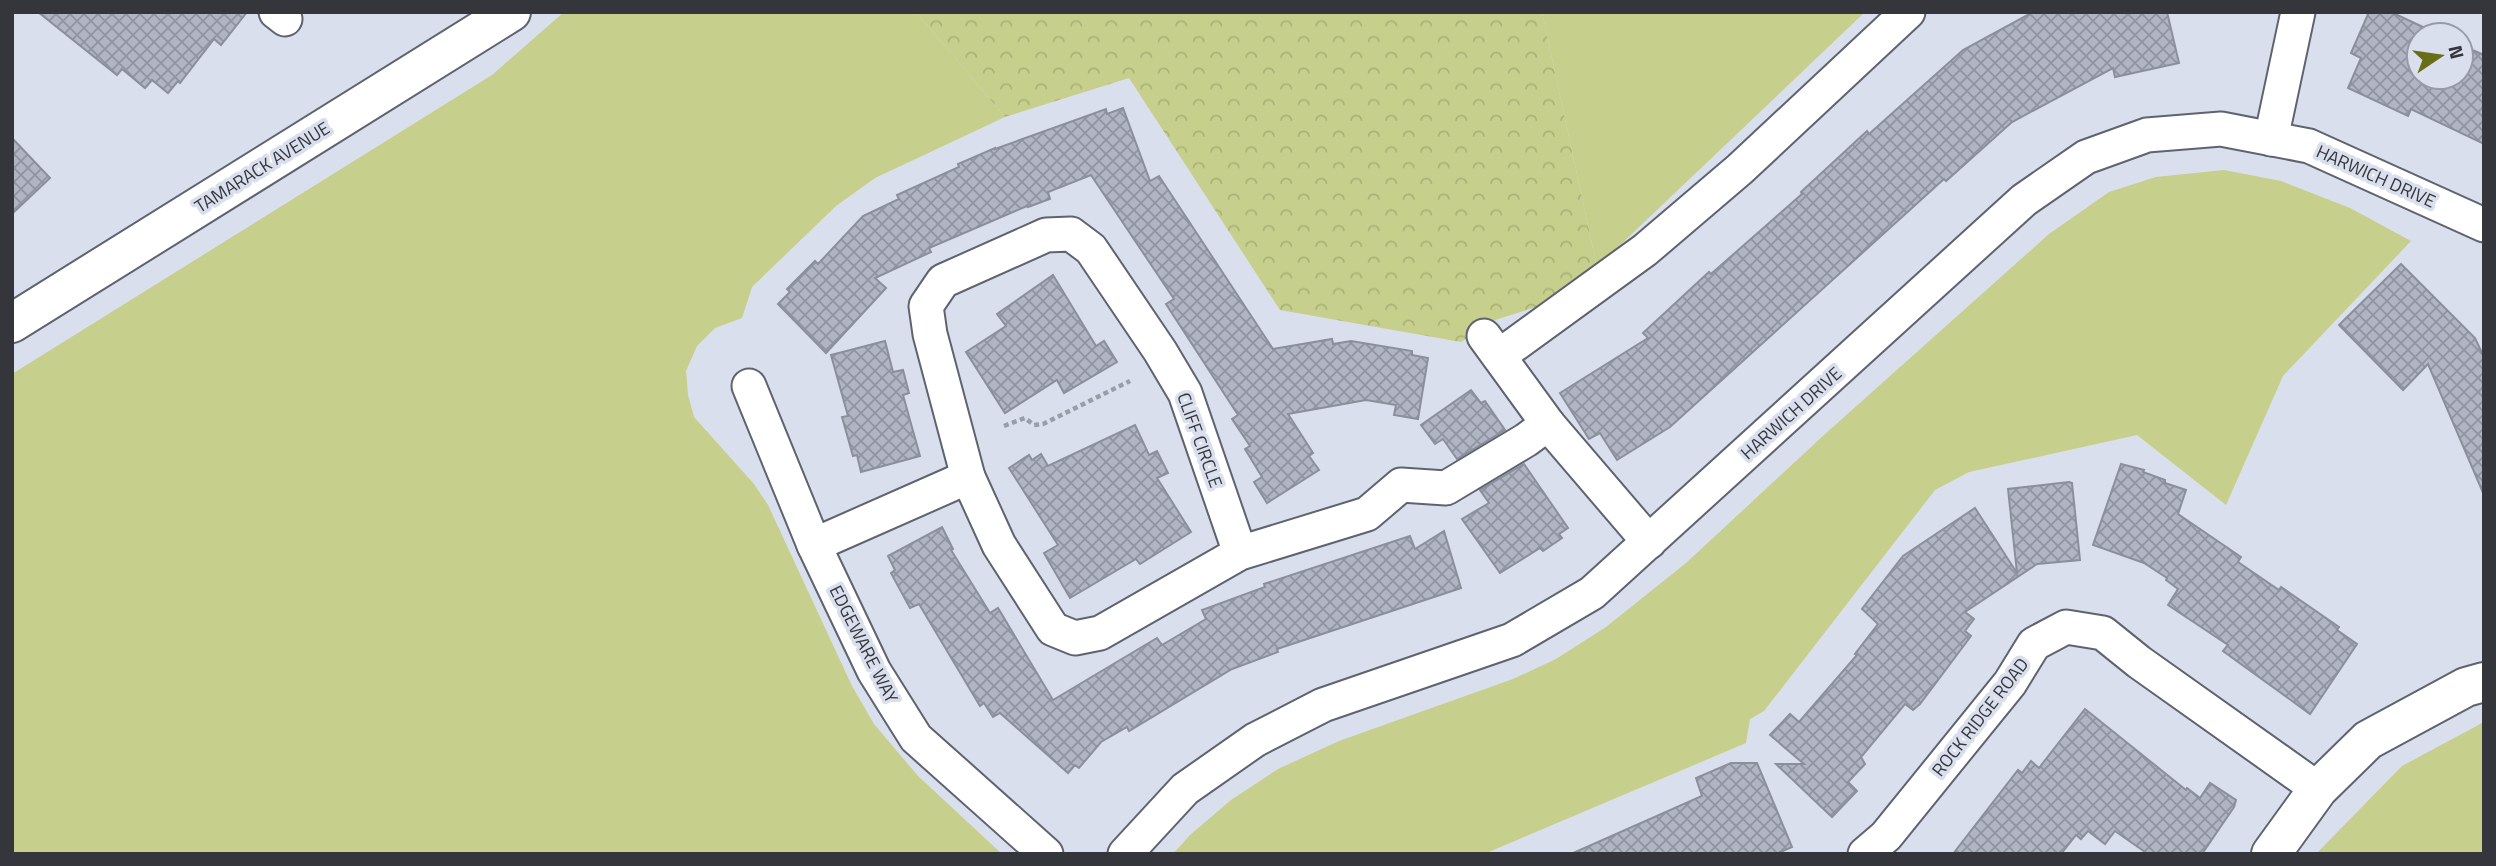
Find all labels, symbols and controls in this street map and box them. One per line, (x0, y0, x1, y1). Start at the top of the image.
north arrow (2405, 21, 2475, 91)
text: N (2441, 42, 2473, 62)
street label: TAMARACK AVENUE (189, 114, 335, 220)
street label: HARWICH DRIVE (2312, 138, 2440, 214)
street label: HARWICH DRIVE (1734, 360, 1848, 466)
street label: CLIFF CIRCLE (1170, 389, 1230, 491)
street label: EDGEWARE WAY (823, 580, 905, 708)
street label: ROCK RIDGE ROAD (1925, 652, 2035, 782)

